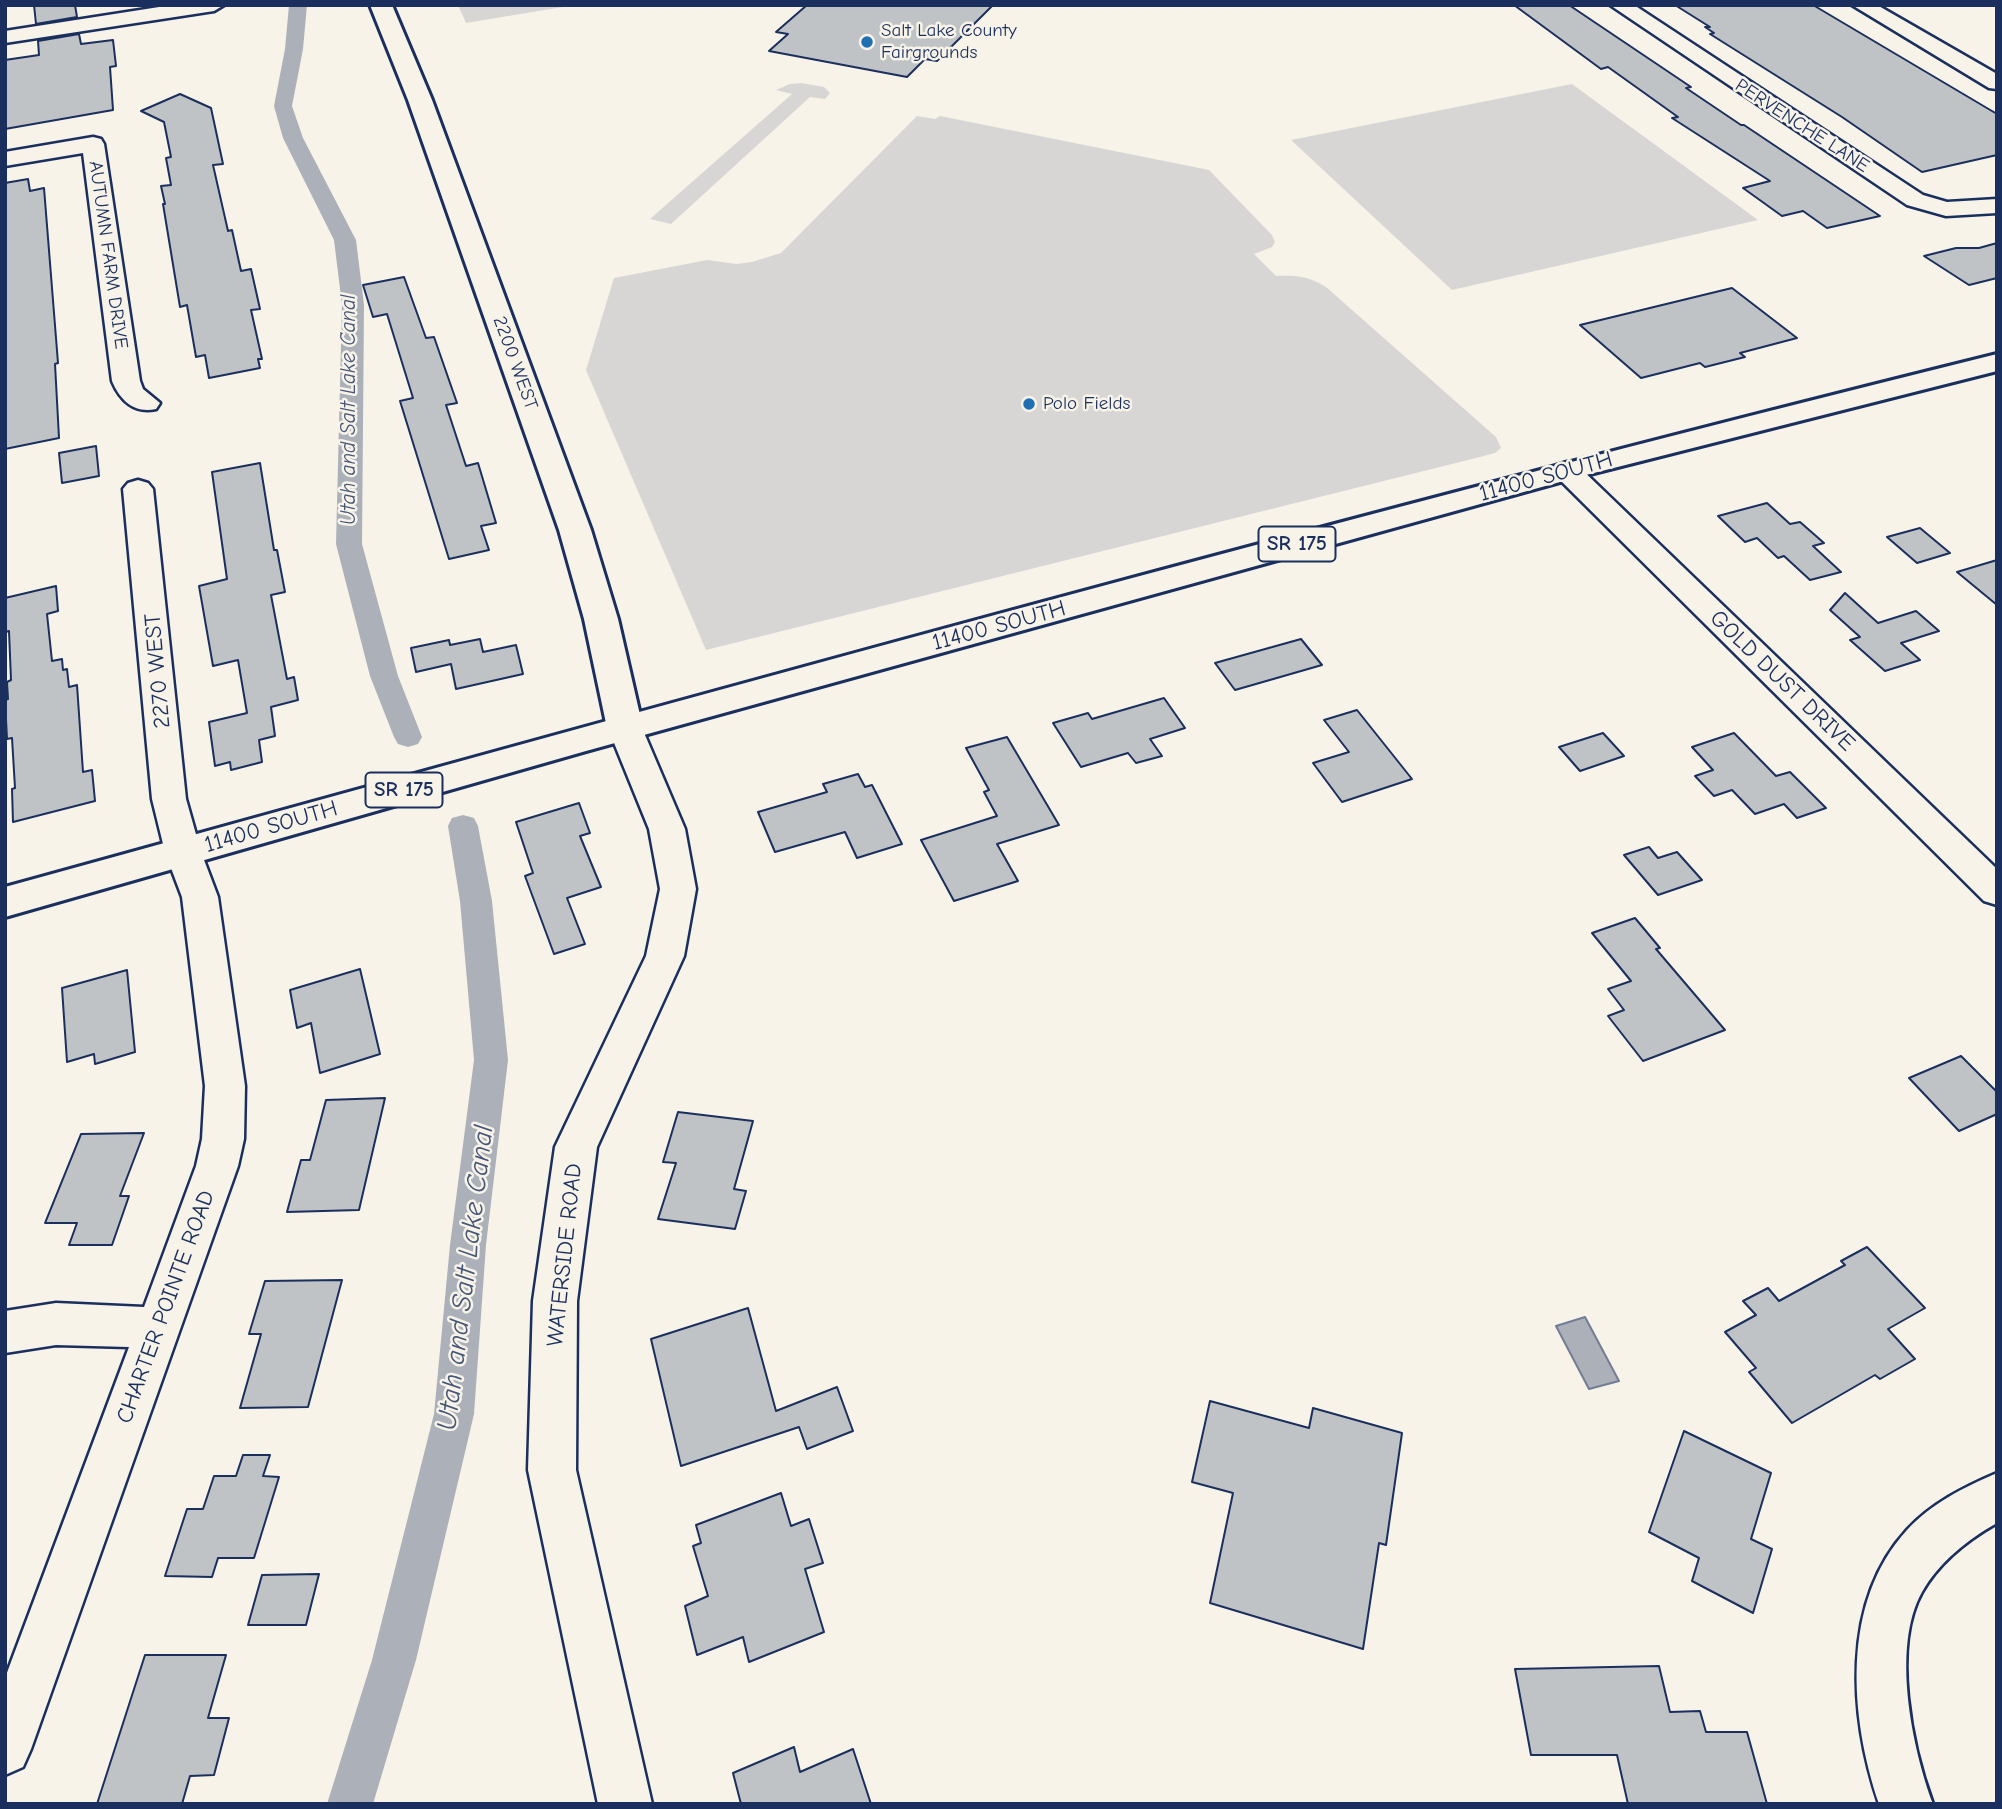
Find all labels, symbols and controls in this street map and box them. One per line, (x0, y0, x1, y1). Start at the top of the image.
place label: Salt Lake County Fairgrounds (881, 20, 1017, 64)
marker: Salt Lake County Fairgrounds (859, 34, 875, 50)
street label: PERVENCHE LANE (1731, 74, 1873, 178)
street label: AUTUMN FARM DRIVE (84, 159, 132, 351)
water label: Utah and Salt Lake Canal (336, 295, 362, 525)
street label: 2200 WEST (488, 313, 542, 413)
place label: Polo Fields (1043, 393, 1130, 415)
marker: Polo Fields (1021, 396, 1037, 412)
street label: 11400 SOUTH (1476, 446, 1616, 508)
road number: SR 175 (1258, 526, 1336, 562)
street label: 11400 SOUTH (929, 595, 1069, 657)
street label: GOLD DUST DRIVE (1704, 605, 1860, 757)
street label: 2270 WEST (139, 612, 177, 730)
road number: SR 175 (366, 772, 442, 808)
street label: 11400 SOUTH (201, 795, 341, 859)
water label: Utah and Salt Lake Canal (431, 1123, 501, 1433)
street label: WATERSIDE ROAD (542, 1162, 588, 1348)
street label: CHARTER POINTE ROAD (111, 1187, 221, 1427)

